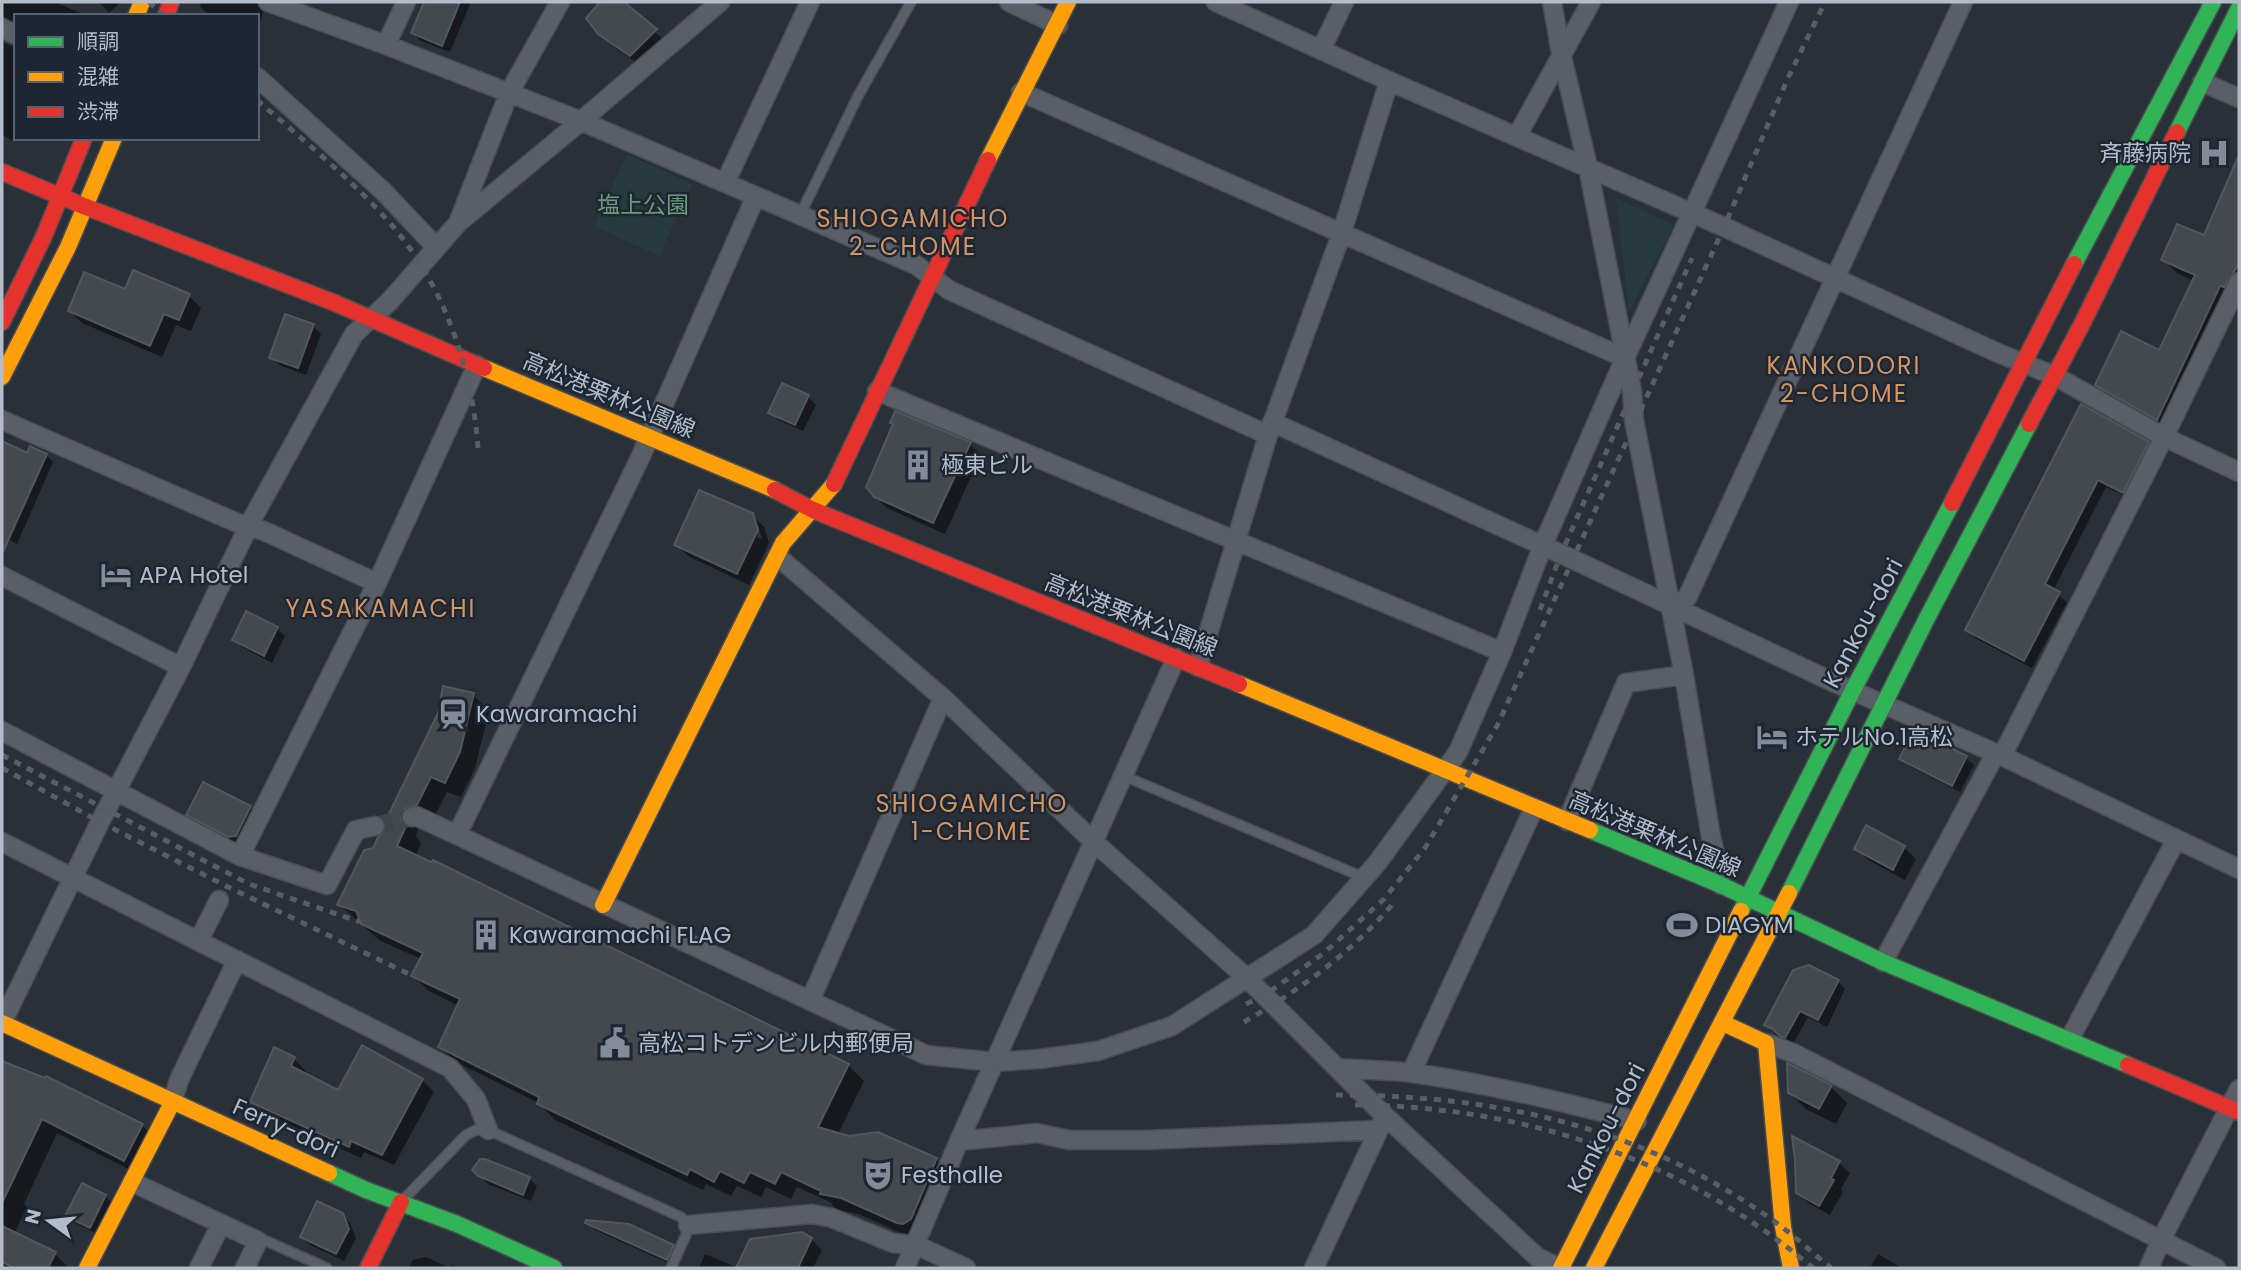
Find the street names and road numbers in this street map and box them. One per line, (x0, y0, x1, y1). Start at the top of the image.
street label: 高松港栗林公園線 (518, 344, 700, 446)
street label: Kankou-dori (1815, 553, 1911, 693)
street label: 高松港栗林公園線 (1040, 566, 1222, 664)
street label: 高松港栗林公園線 (1564, 783, 1746, 885)
street label: Kankou-dori (1559, 1057, 1653, 1199)
street label: Ferry-dori (228, 1090, 344, 1166)

